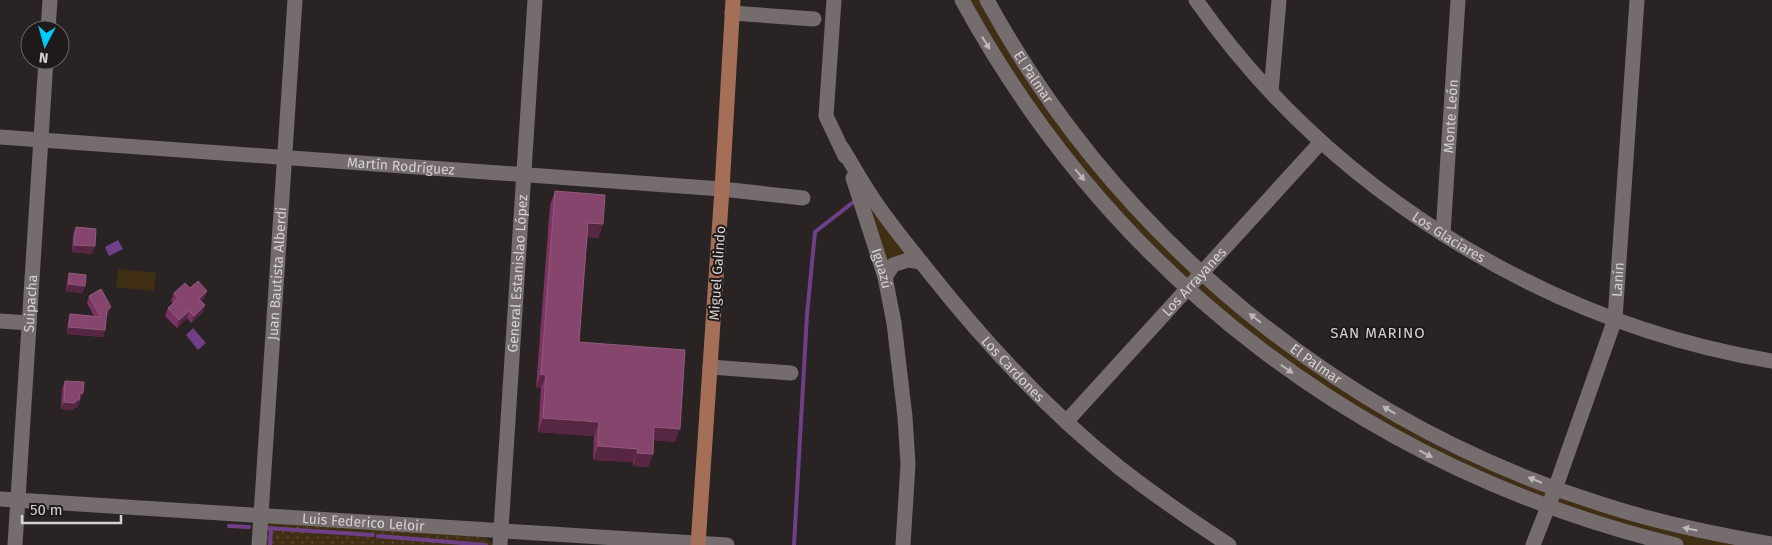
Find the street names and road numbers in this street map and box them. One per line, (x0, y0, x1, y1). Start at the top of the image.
street label: El Palmar (1010, 48, 1057, 107)
street label: Monte León (1440, 79, 1462, 154)
street label: Martín Rodríguez (346, 154, 455, 179)
street label: General Estanislao López (504, 194, 531, 353)
street label: Juan Bautista Alberdi (265, 206, 290, 341)
street label: Los Glaciares (1409, 208, 1489, 267)
street label: Miguel Galindo (706, 225, 729, 321)
street label: Los Arrayanes (1159, 243, 1230, 320)
street label: Iguazú (867, 246, 895, 290)
street label: Lanín (1609, 262, 1628, 298)
street label: Suipacha (21, 274, 41, 333)
street label: Los Cardones (978, 333, 1048, 406)
street label: El Palmar (1287, 340, 1345, 388)
street label: Luis Federico Leloir (301, 510, 426, 535)

